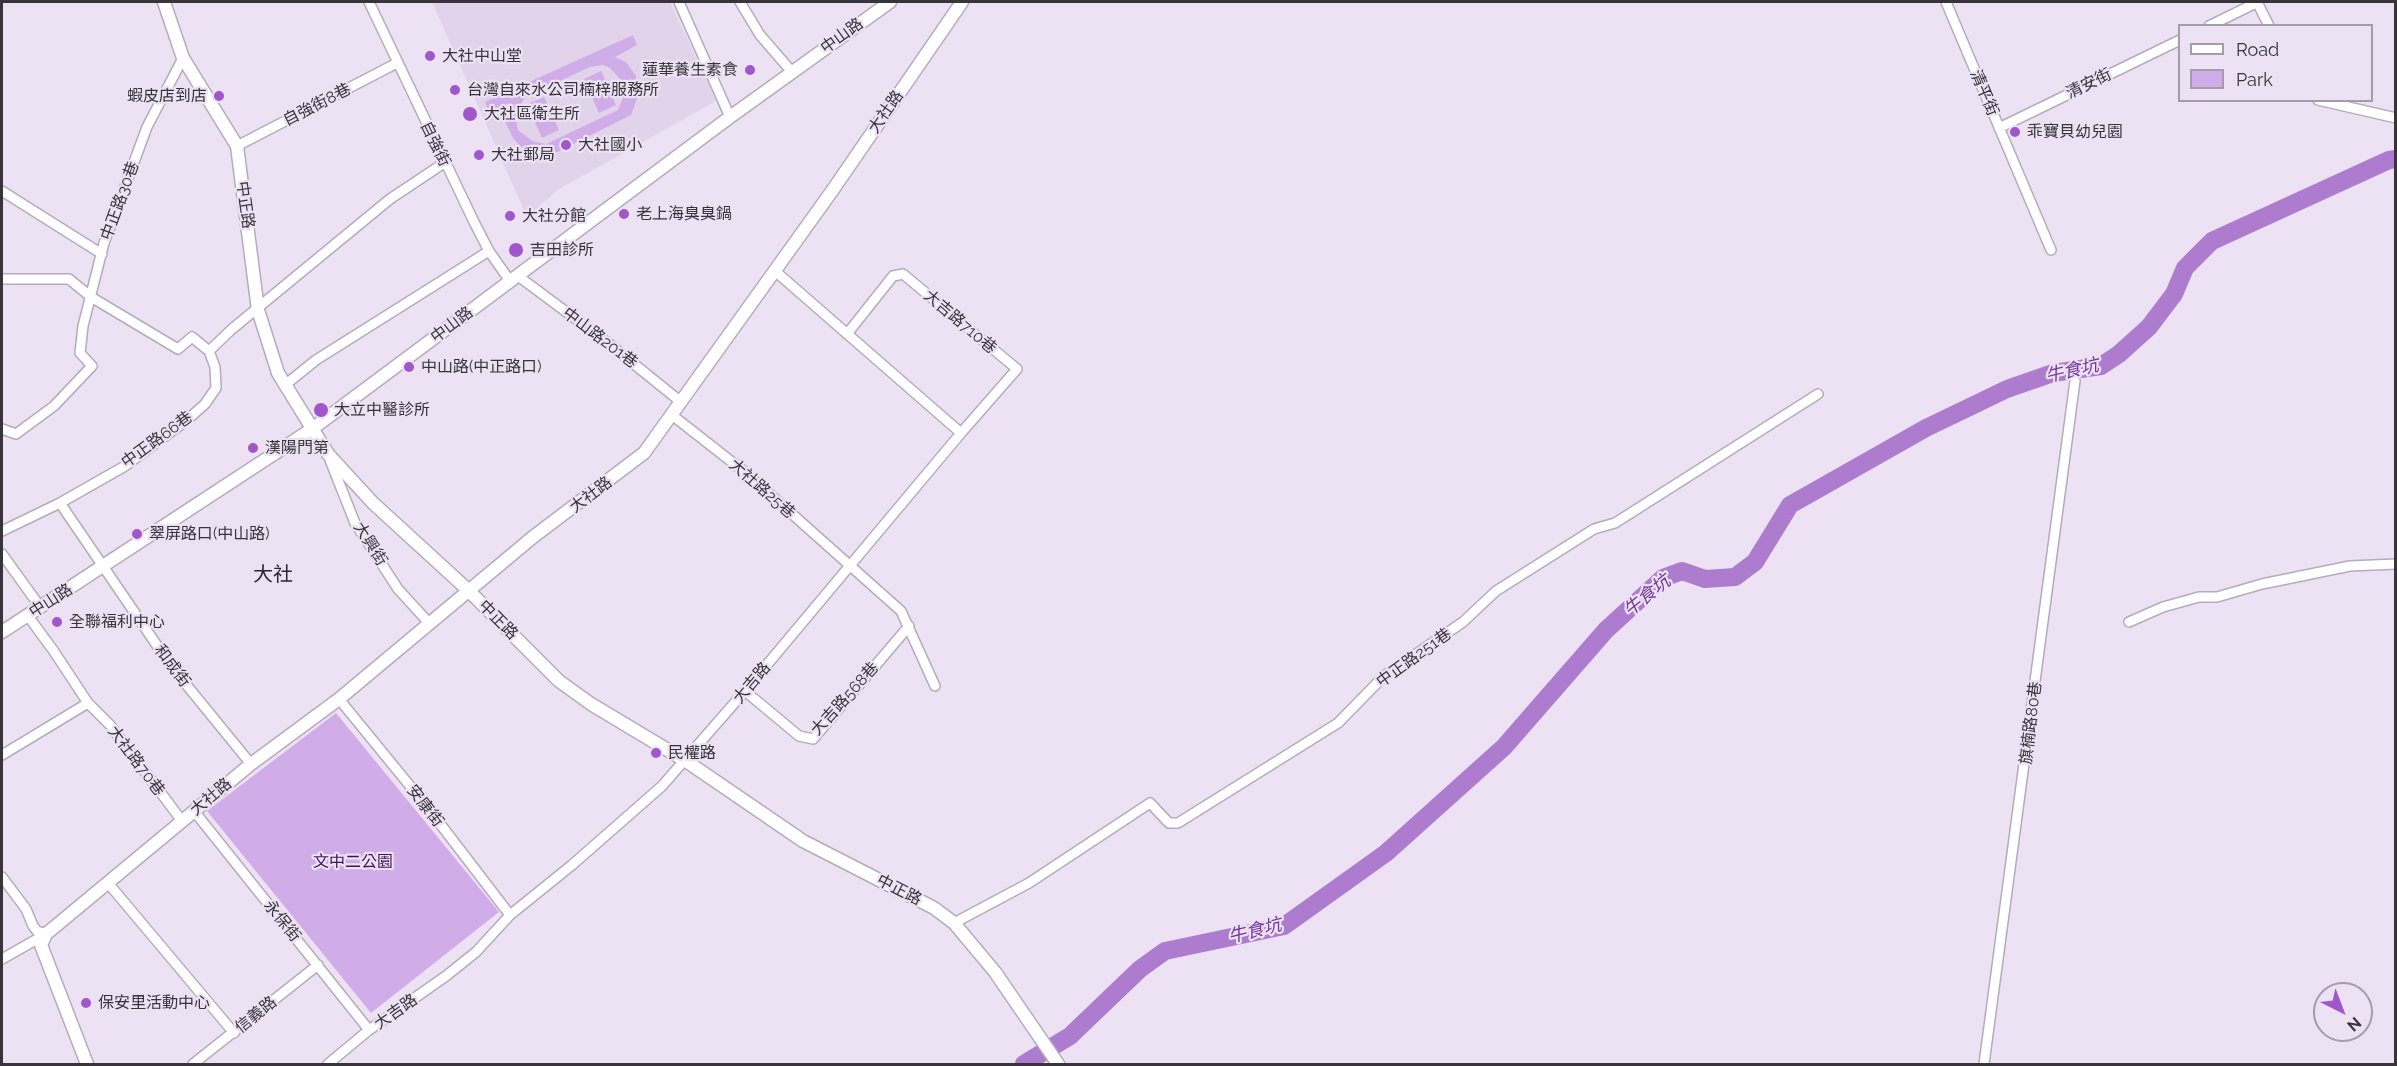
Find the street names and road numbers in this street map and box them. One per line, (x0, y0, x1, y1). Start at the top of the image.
street label: 中山路 (817, 14, 867, 58)
street label: 清安街 (2063, 65, 2115, 103)
street label: 清平街 (1966, 67, 2002, 119)
street label: 自強街8巷 (280, 80, 354, 130)
street label: 大社路 (864, 87, 908, 137)
street label: 自強街 (416, 118, 454, 170)
street label: 中正路30巷 (97, 159, 143, 243)
street label: 中正路 (232, 180, 258, 230)
street label: 大吉路710巷 (920, 286, 1000, 358)
street label: 中山路 (427, 303, 477, 347)
street label: 中山路201巷 (559, 304, 641, 372)
street label: 中正路66巷 (118, 408, 196, 472)
street label: 大社路25巷 (725, 455, 799, 523)
street label: 大社路 (566, 473, 616, 517)
street label: 大興街 (349, 519, 391, 569)
street label: 中山路 (26, 580, 76, 622)
street label: 中正路 (474, 596, 522, 644)
street label: 中正路251巷 (1373, 624, 1455, 692)
street label: 和成街 (150, 641, 194, 691)
street label: 大吉路 (729, 658, 775, 708)
street label: 大吉路568巷 (807, 658, 883, 740)
street label: 旗楠路80巷 (2016, 681, 2046, 765)
street label: 大社路70巷 (104, 722, 168, 800)
street label: 大社路 (186, 774, 236, 820)
street label: 安康街 (403, 781, 447, 831)
street label: 中正路 (873, 871, 925, 909)
street label: 永保街 (259, 896, 305, 946)
street label: 大吉路 (371, 990, 421, 1034)
street label: 信義路 (231, 992, 281, 1038)

